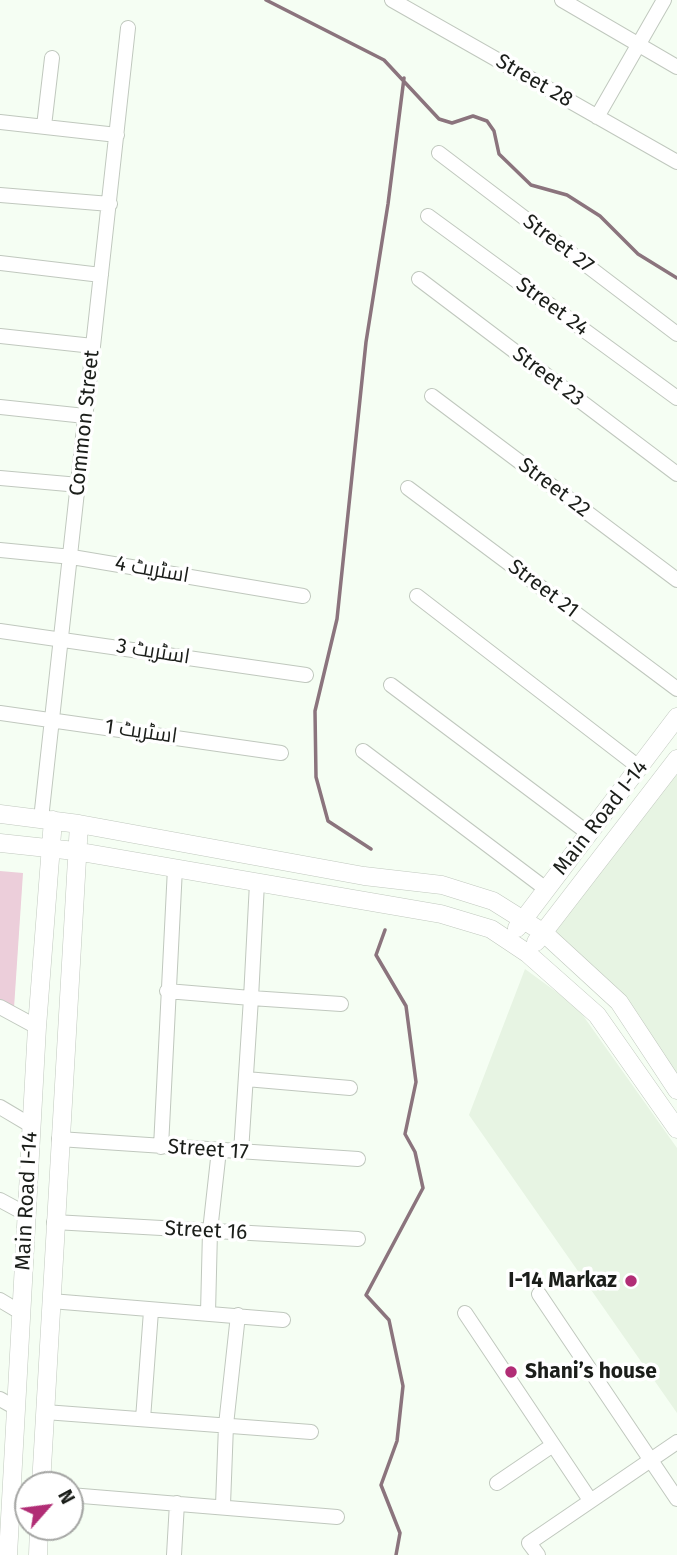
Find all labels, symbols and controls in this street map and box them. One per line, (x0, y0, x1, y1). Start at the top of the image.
street label: Street 28 (491, 49, 577, 113)
street label: Street 27 (518, 209, 598, 279)
street label: Street 24 (511, 272, 593, 342)
street label: Street 23 (507, 342, 589, 412)
street label: Common Street (65, 349, 105, 497)
street label: Street 22 (513, 453, 595, 523)
street label: اسٹریٹ 4 (113, 551, 191, 589)
street label: Street 21 (503, 554, 583, 624)
street label: اسٹریٹ 3 (114, 634, 192, 670)
street label: اسٹریٹ 1 (103, 714, 179, 750)
street label: Main Road I-14 (548, 755, 654, 881)
street label: Main Road I-14 (11, 1131, 43, 1271)
street label: Street 17 (167, 1135, 249, 1165)
street label: Street 16 (164, 1216, 248, 1246)
place label: I-14 Markaz (508, 1268, 617, 1294)
marker: I-14 Markaz (623, 1273, 639, 1289)
place label: Shani’s house (525, 1359, 657, 1385)
marker: Shani’s house (503, 1364, 519, 1380)
north arrow (14, 1471, 84, 1541)
text: N (53, 1486, 79, 1508)

